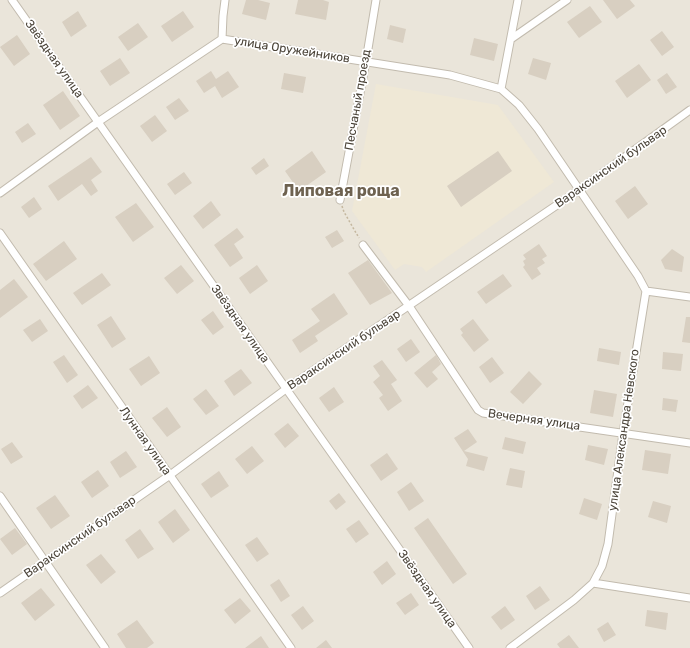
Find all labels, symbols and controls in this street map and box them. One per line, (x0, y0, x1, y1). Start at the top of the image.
street label: Звёздная улица (22, 17, 86, 101)
street label: улица Оружейников (233, 34, 351, 66)
street label: Песчаный проезд (342, 48, 374, 152)
street label: Вараксинский бульвар (552, 123, 670, 211)
district label: Липовая роща (282, 181, 400, 201)
street label: Звёздная улица (208, 282, 272, 366)
street label: Вараксинский бульвар (285, 307, 403, 393)
street label: улица Александра Невского (606, 348, 642, 512)
street label: Лунная улица (116, 404, 174, 478)
street label: Вечерняя улица (487, 406, 581, 434)
street label: Вараксинский бульвар (21, 493, 139, 581)
street label: Звёздная улица (395, 547, 459, 631)

